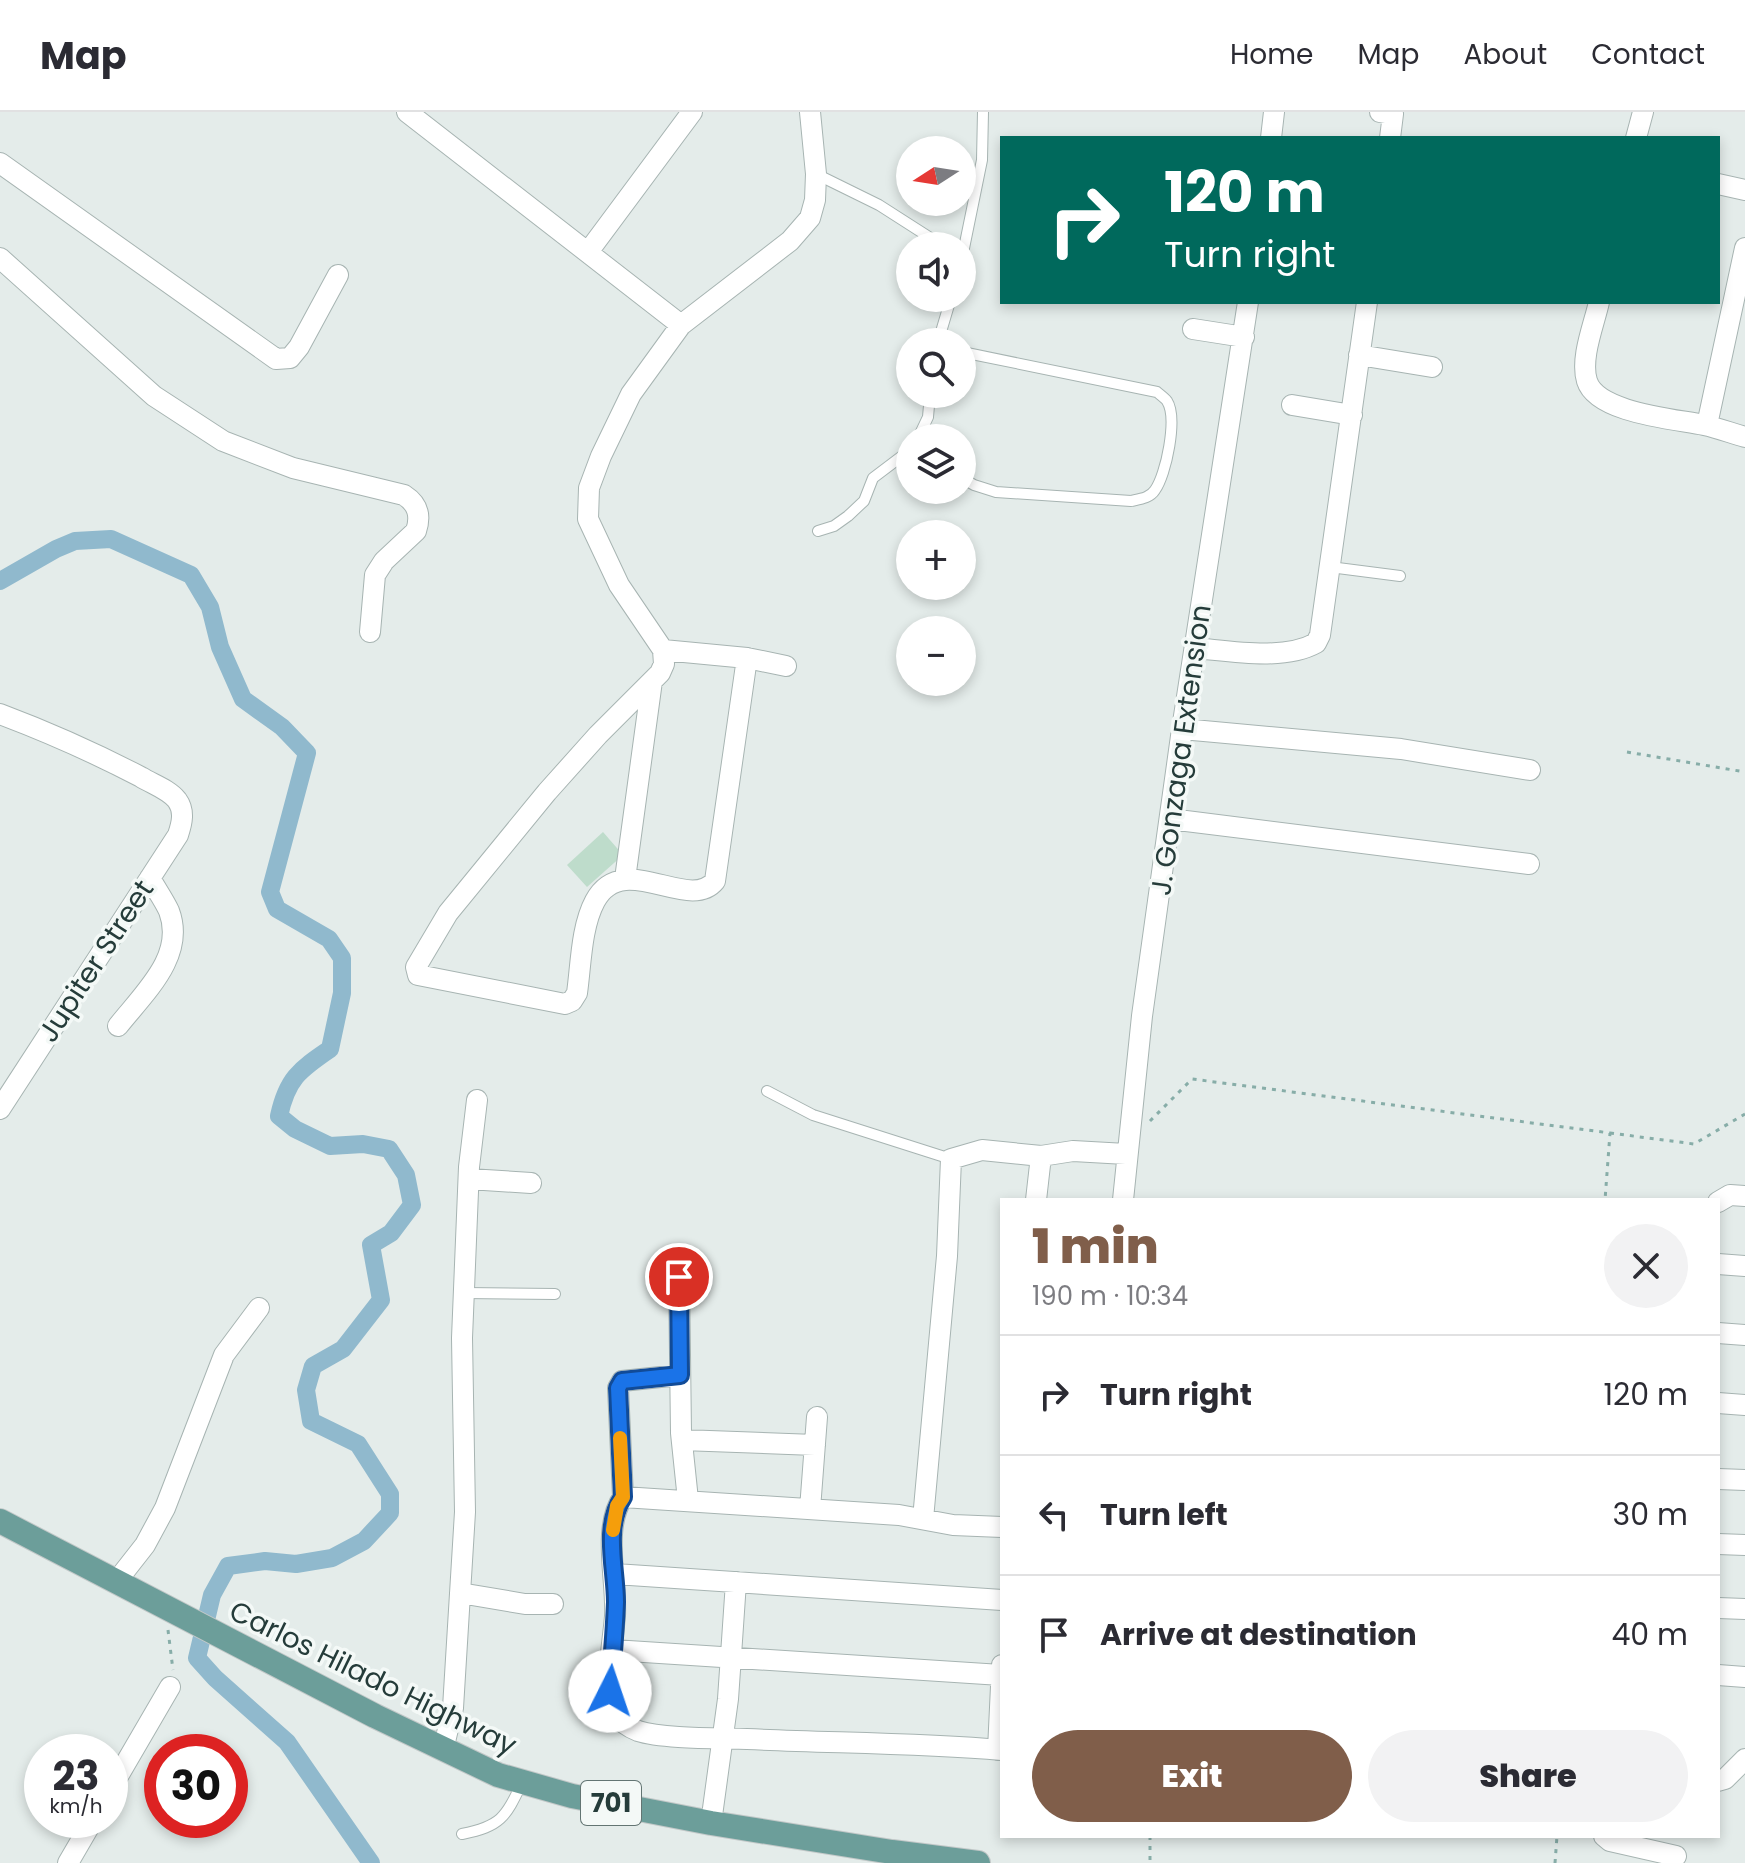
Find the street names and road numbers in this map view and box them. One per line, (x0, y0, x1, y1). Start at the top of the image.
street label: J. Gonzaga Extension (1141, 602, 1221, 898)
street label: Jupiter Street (29, 872, 163, 1050)
street label: Carlos Hilado Highway (223, 1591, 523, 1765)
road number: 701 (581, 1781, 641, 1825)

